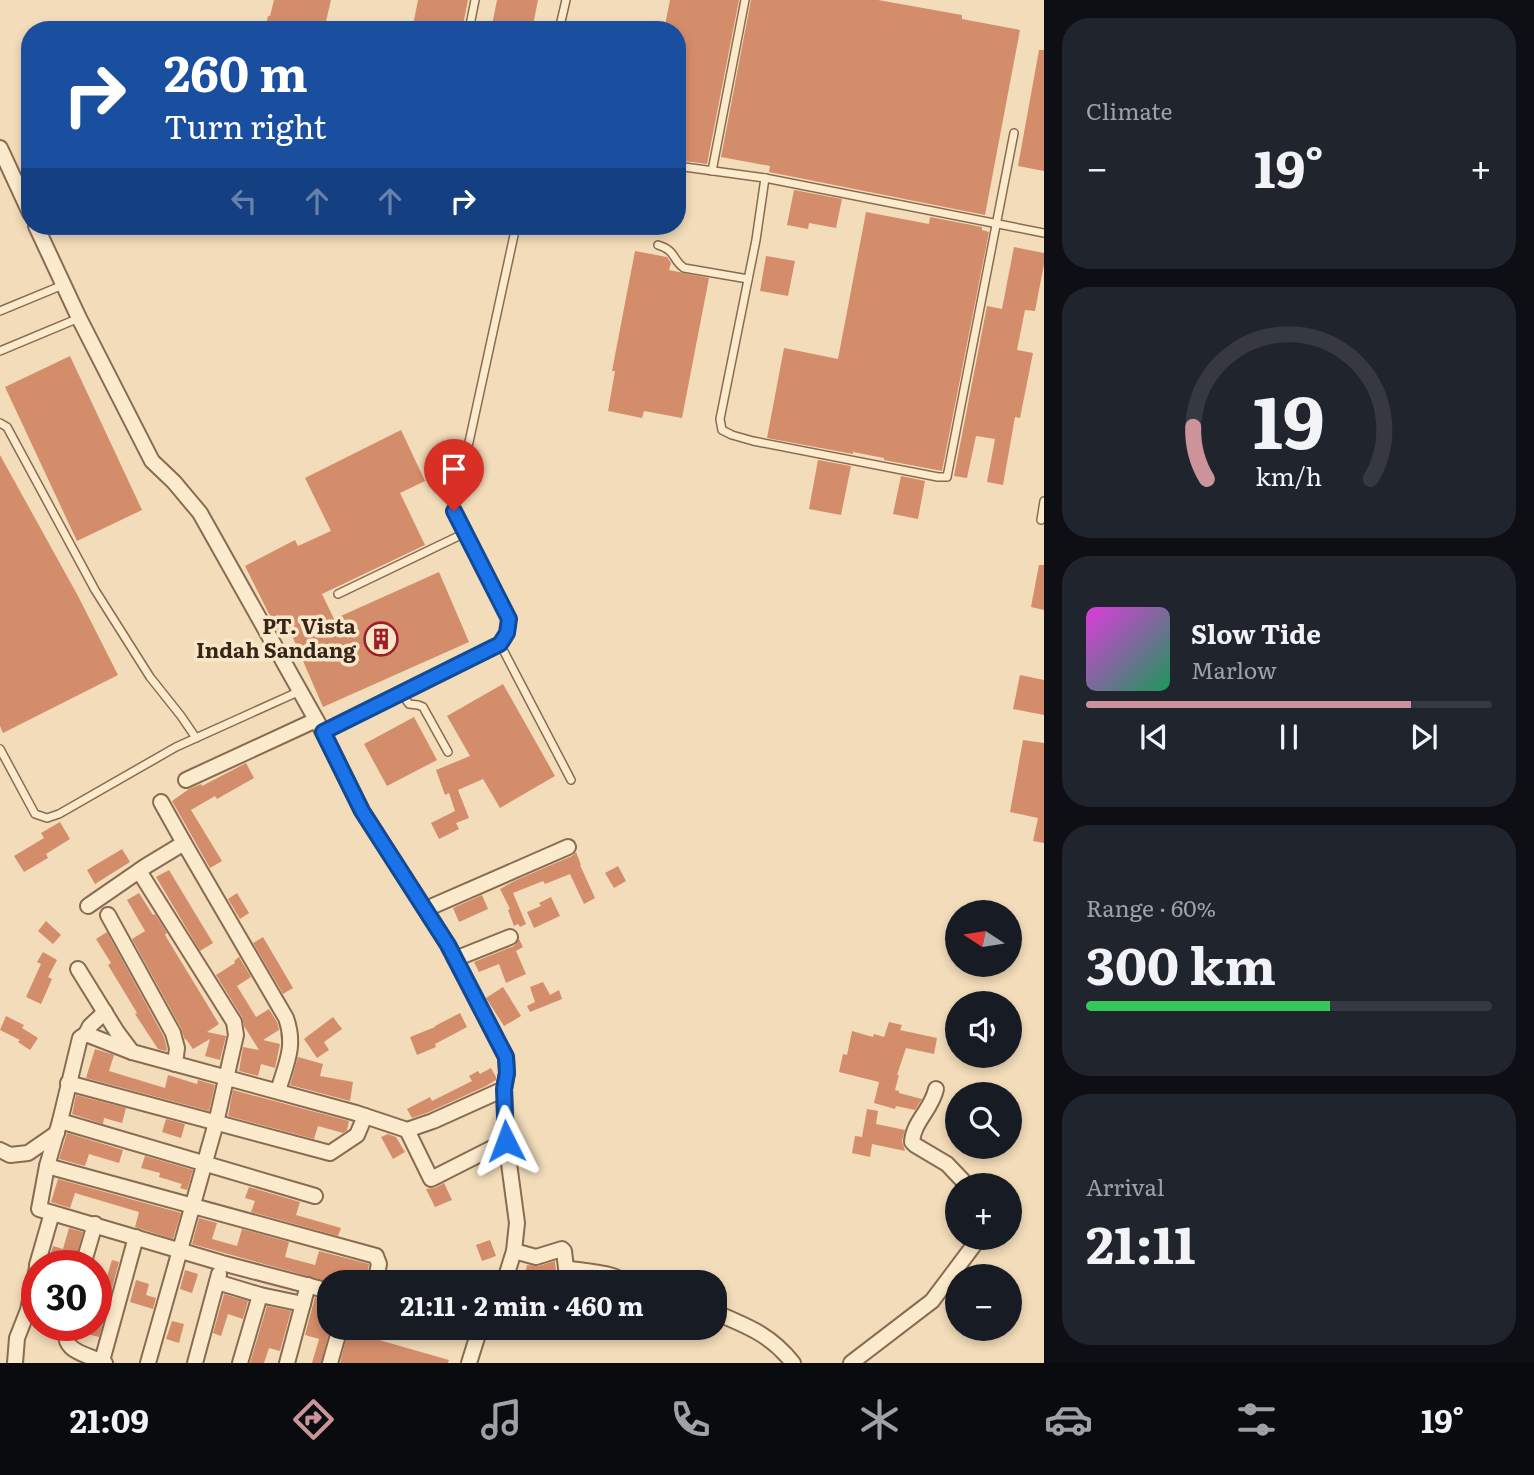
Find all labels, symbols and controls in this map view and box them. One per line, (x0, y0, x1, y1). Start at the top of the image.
text: 260 m (164, 34, 308, 107)
icon: right (49, 49, 140, 140)
text: Climate (1086, 93, 1172, 127)
text: Turn right (164, 101, 326, 149)
text: 19° (1254, 127, 1324, 204)
text: − (1086, 137, 1108, 194)
text: + (1470, 137, 1492, 194)
icon: left (225, 182, 263, 220)
icon: ahead (298, 182, 336, 220)
icon: ahead (371, 182, 409, 220)
icon: right (444, 182, 482, 220)
text: 19 (1253, 363, 1325, 471)
pin (424, 439, 484, 511)
icon: arrive (435, 450, 473, 488)
text: km/h (1256, 456, 1322, 493)
place label: PT. Vista Indah Sandang (196, 609, 357, 664)
text: Slow Tide (1191, 613, 1321, 652)
building icon: PT. Vista Indah Sandang (362, 620, 400, 658)
text: Marlow (1191, 652, 1277, 686)
icon: previous (1135, 718, 1173, 756)
icon: pause (1270, 718, 1308, 756)
icon: next (1405, 718, 1443, 756)
text: Range · 60% (1086, 890, 1216, 924)
north arrow (945, 900, 1022, 976)
map controls (945, 900, 1022, 1341)
text: 300 km (1086, 924, 1276, 1001)
button: sound (945, 991, 1022, 1068)
button: search (945, 1082, 1022, 1159)
position arrow (469, 1104, 543, 1178)
text: Arrival (1086, 1169, 1165, 1203)
button: + (945, 1173, 1022, 1250)
text: 21:11 (1086, 1203, 1196, 1280)
speed limit sign: 30 (21, 1250, 112, 1341)
button: − (945, 1264, 1022, 1341)
text: 21:11 · 2 min · 460 m (400, 1285, 644, 1324)
text: 21:09 (70, 1395, 149, 1443)
icon: directions (289, 1395, 338, 1444)
icon: music (477, 1395, 526, 1444)
icon: phone (666, 1395, 715, 1444)
icon: climate (855, 1395, 904, 1444)
icon: car (1044, 1395, 1093, 1444)
icon: filters (1232, 1395, 1281, 1444)
text: 19° (1421, 1395, 1464, 1443)

